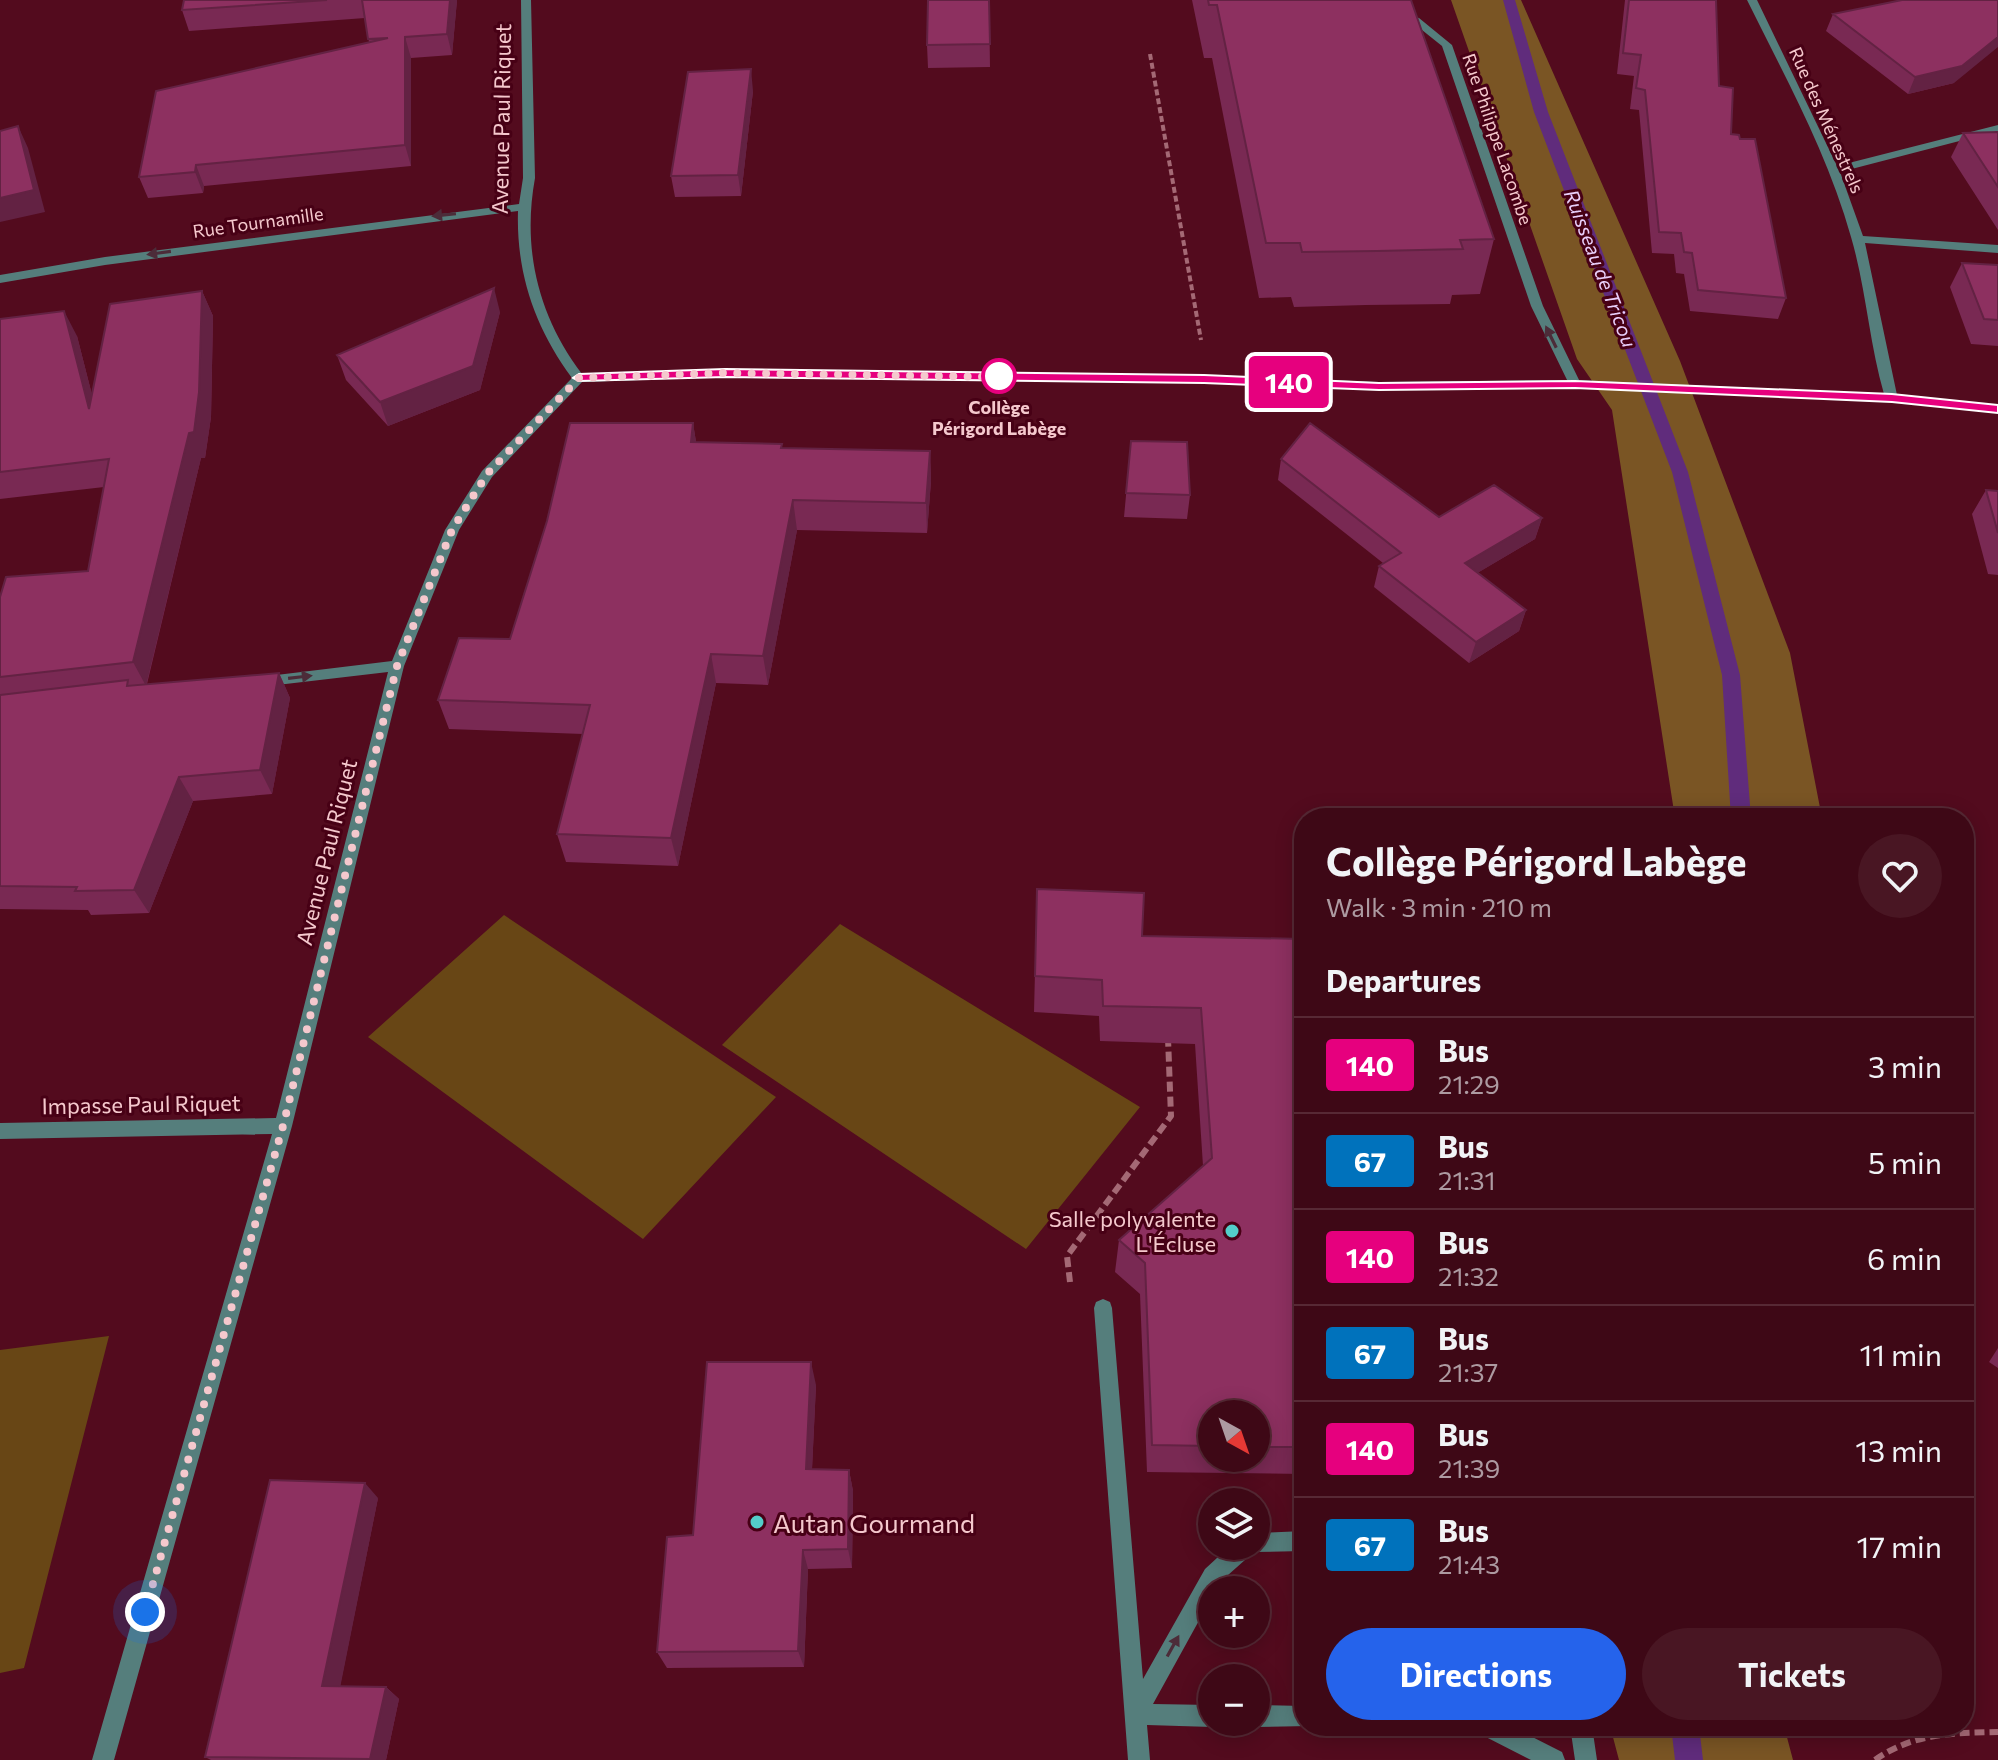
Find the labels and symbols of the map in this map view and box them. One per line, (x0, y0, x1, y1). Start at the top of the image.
street label: Avenue Paul Riquet (486, 23, 516, 215)
street label: Rue des Ménestrels (1785, 44, 1869, 196)
street label: Rue Philippe Lacombe (1458, 50, 1538, 228)
water label: Ruisseau de Tricou (1560, 186, 1642, 350)
street label: Rue Tournamille (191, 202, 325, 242)
one-way arrow (431, 208, 456, 221)
one-way arrow (146, 247, 171, 260)
one-way arrow (1544, 325, 1558, 349)
line badge: 140 (1243, 356, 1335, 408)
marker: Collège Périgord Labège (982, 359, 1016, 393)
place label: Collège Périgord Labège (932, 396, 1066, 439)
one-way arrow (288, 671, 313, 684)
street label: Avenue Paul Riquet (290, 756, 362, 948)
street label: Impasse Paul Riquet (41, 1089, 241, 1119)
place label: Salle polyvalente L'Écluse (1049, 1205, 1216, 1257)
marker: Salle polyvalente L'Écluse (1223, 1222, 1241, 1240)
north arrow (1198, 1400, 1270, 1472)
place label: Autan Gourmand (773, 1507, 975, 1538)
marker: Autan Gourmand (748, 1513, 766, 1531)
your location (125, 1592, 165, 1632)
one-way arrow (1166, 1635, 1180, 1657)

